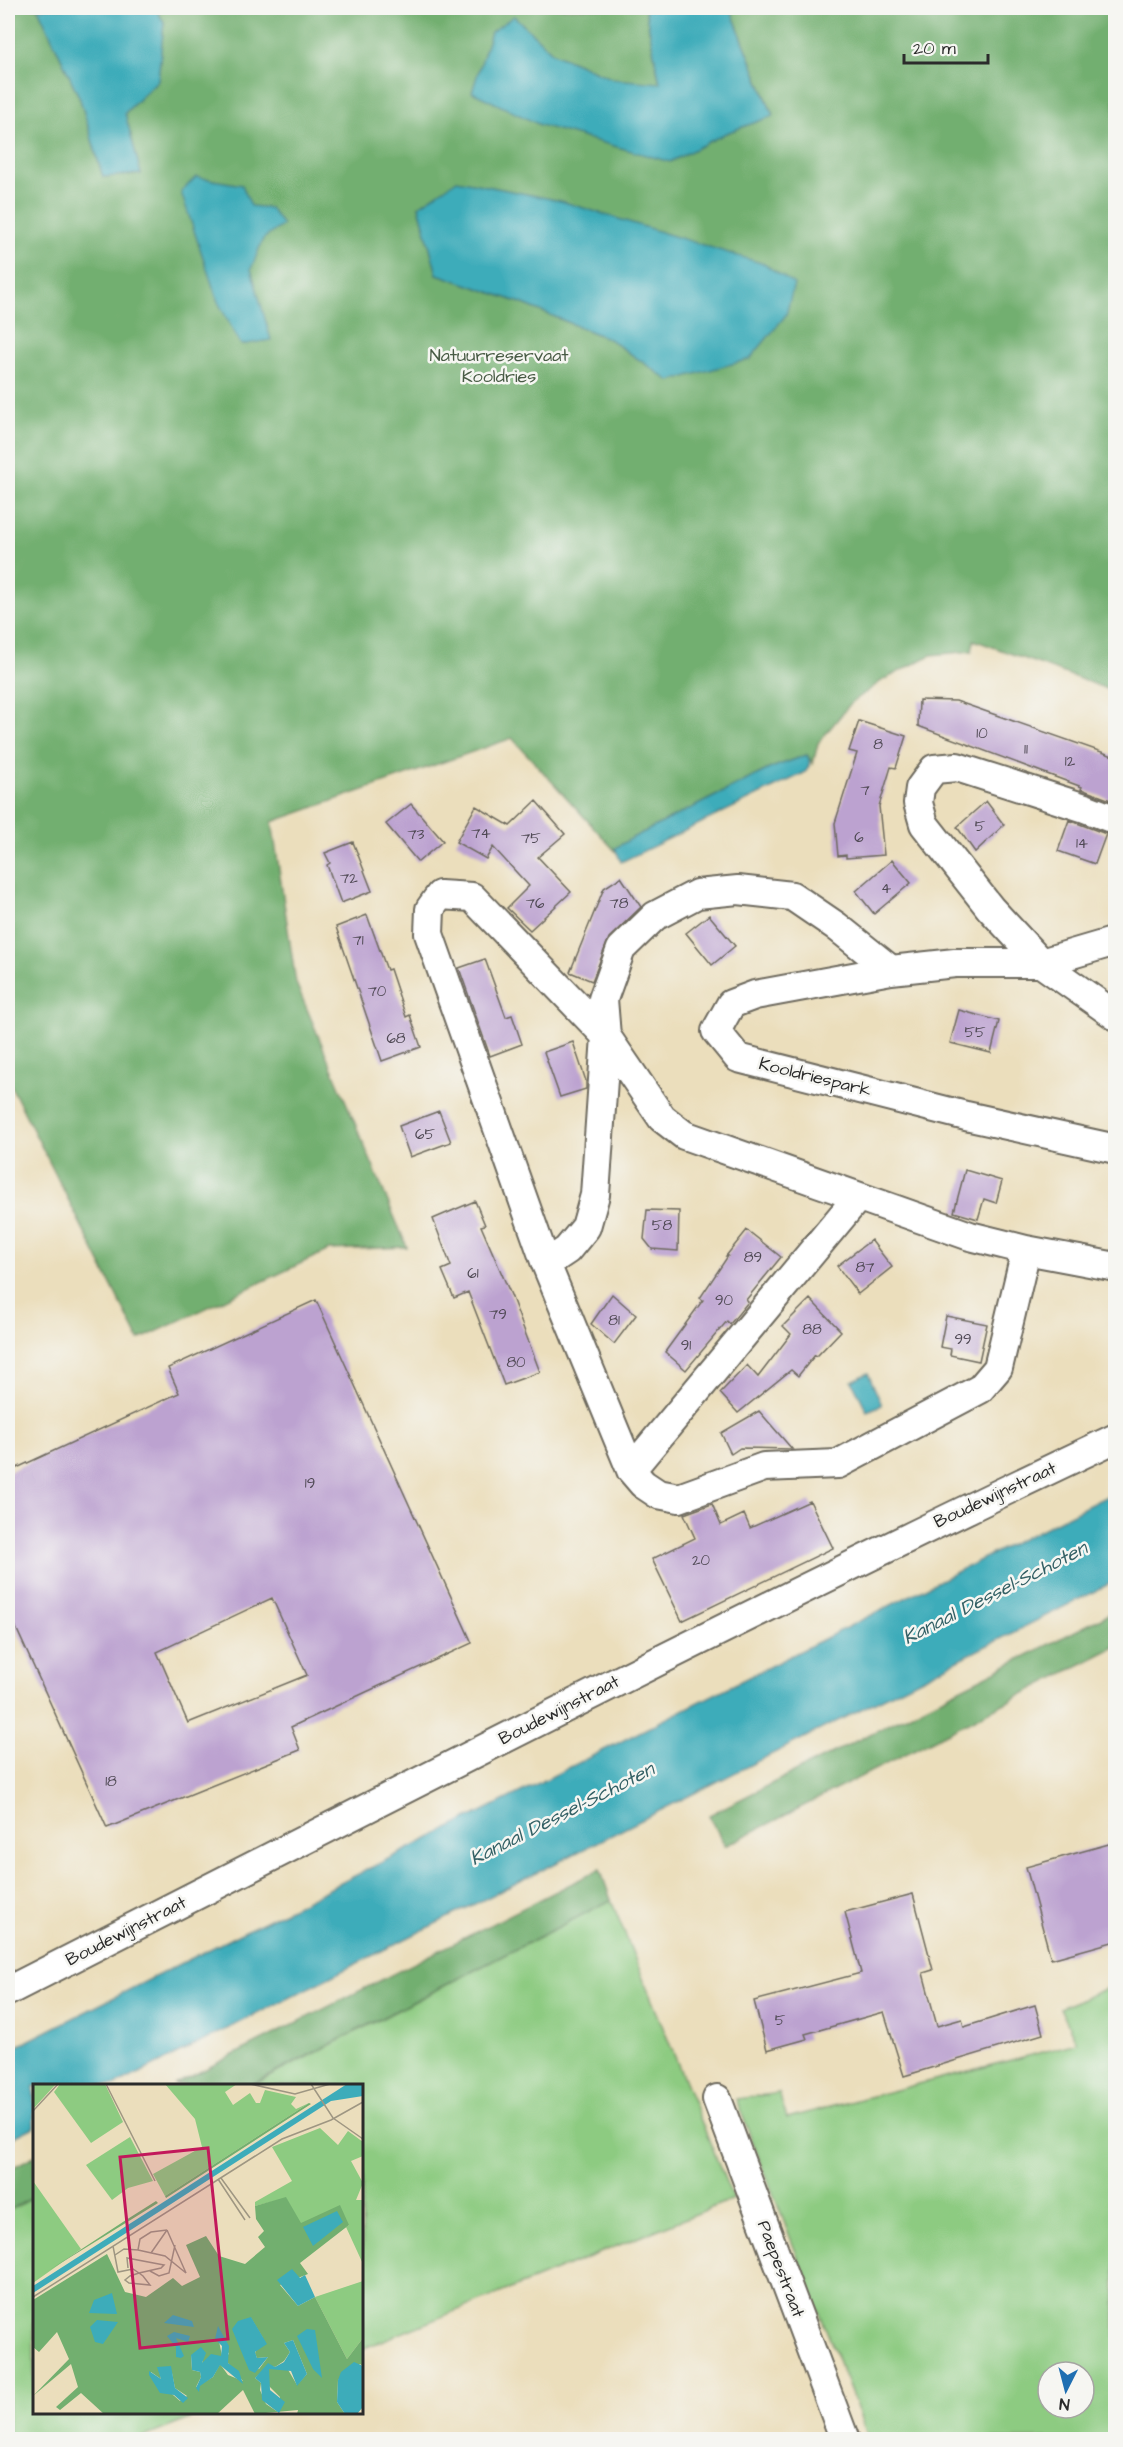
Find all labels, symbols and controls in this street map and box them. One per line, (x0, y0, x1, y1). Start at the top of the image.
scale bar (904, 27, 988, 65)
text: 20 m (913, 36, 956, 61)
park label: Natuurreservaat Kooldries (429, 343, 569, 389)
house number: 10 (976, 723, 988, 744)
house number: 8 (873, 734, 883, 755)
house number: 11 (1024, 739, 1028, 760)
house number: 12 (1065, 751, 1076, 772)
house number: 7 (860, 780, 870, 801)
house number: 5 (975, 816, 986, 837)
house number: 74 (471, 823, 491, 844)
house number: 73 (408, 824, 425, 845)
house number: 6 (854, 827, 864, 848)
house number: 75 (521, 828, 541, 849)
house number: 14 (1076, 833, 1088, 854)
house number: 72 (340, 868, 358, 889)
house number: 4 (881, 878, 891, 899)
house number: 76 (526, 893, 545, 914)
house number: 78 (610, 893, 629, 914)
house number: 71 (352, 930, 364, 951)
house number: 70 (368, 981, 387, 1002)
house number: 55 (964, 1022, 986, 1043)
house number: 68 (386, 1028, 406, 1049)
street label: Kooldriespark (756, 1051, 874, 1103)
house number: 65 (415, 1124, 435, 1145)
house number: 58 (652, 1215, 672, 1236)
house number: 89 (744, 1247, 762, 1268)
house number: 87 (856, 1257, 874, 1278)
house number: 61 (467, 1263, 479, 1284)
house number: 90 (715, 1290, 734, 1311)
house number: 79 (489, 1304, 507, 1325)
house number: 81 (608, 1310, 620, 1331)
house number: 88 (802, 1319, 822, 1340)
house number: 99 (954, 1329, 972, 1350)
house number: 91 (681, 1335, 691, 1356)
house number: 80 (506, 1352, 526, 1373)
street label: Boudewijnstraat (930, 1455, 1061, 1534)
house number: 19 (305, 1473, 315, 1494)
water label: Kanaal Dessel-Schoten (898, 1533, 1094, 1652)
house number: 20 (692, 1550, 711, 1571)
street label: Boudewijnstraat (494, 1668, 624, 1751)
water label: Kanaal Dessel-Schoten (465, 1754, 661, 1873)
house number: 18 (105, 1771, 117, 1792)
street label: Boudewijnstraat (61, 1889, 191, 1972)
house number: 5 (775, 2010, 786, 2031)
inset map (33, 2084, 363, 2414)
street label: Paepestraat (751, 2217, 811, 2322)
north arrow (1036, 2360, 1096, 2420)
text: N (1058, 2392, 1071, 2415)

